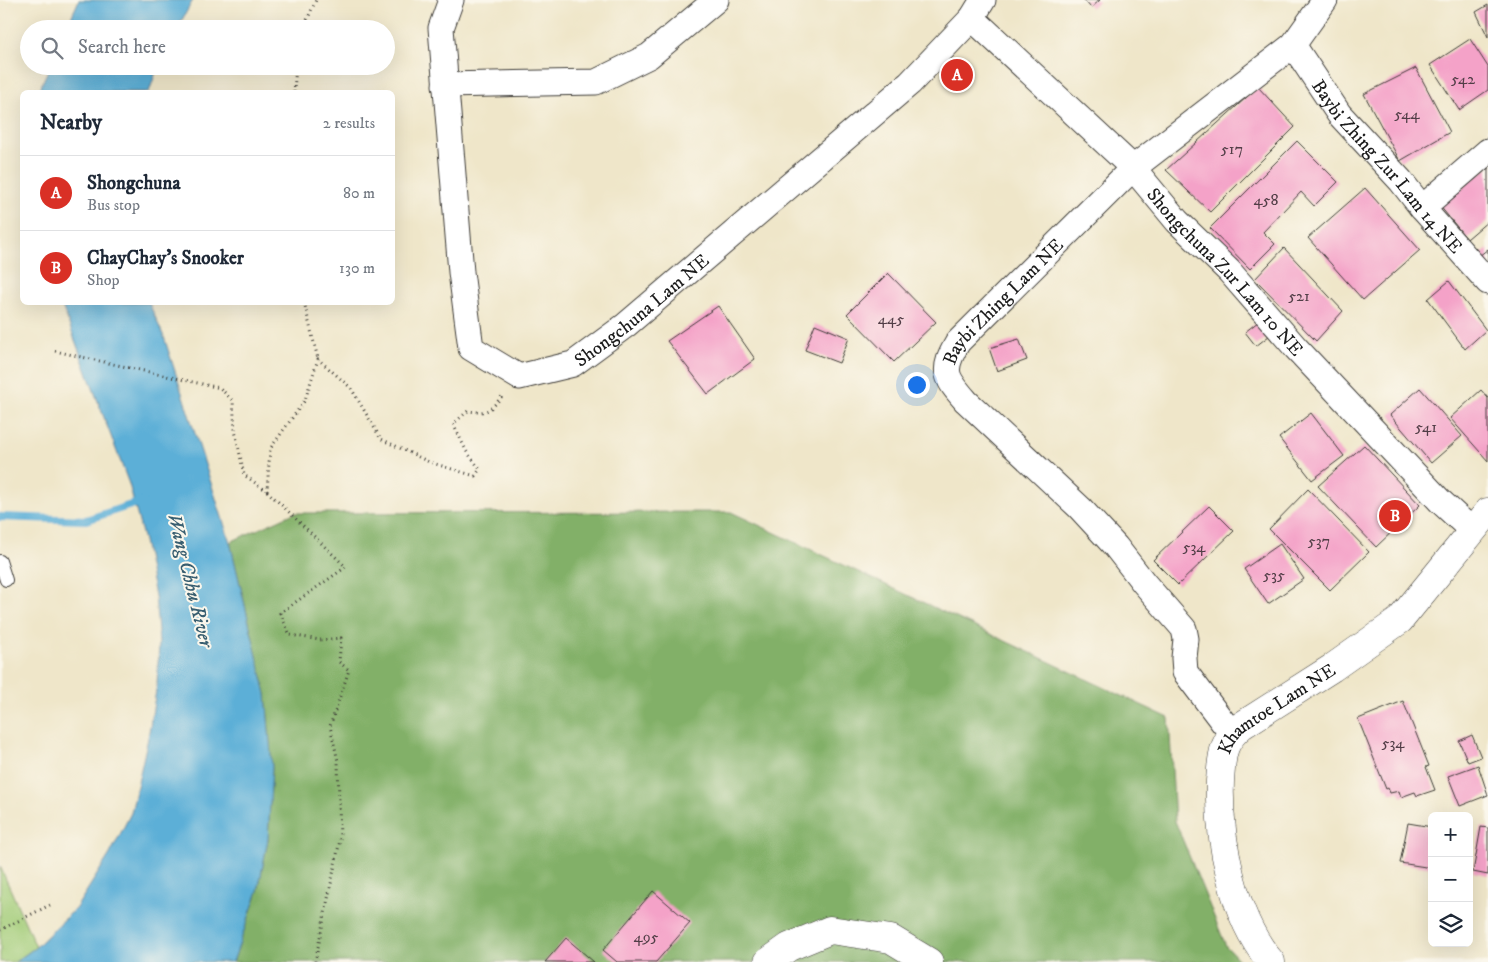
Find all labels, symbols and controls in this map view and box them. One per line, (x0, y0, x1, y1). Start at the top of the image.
search box (20, 20, 395, 75)
icon: search (38, 34, 66, 62)
text: Search here (78, 36, 166, 59)
pin: A (941, 56, 973, 94)
house number: 542 (1451, 69, 1475, 89)
street label: Baybi Zhing Zur Lam 14 NE (1306, 76, 1467, 259)
house number: 544 (1394, 104, 1421, 124)
text: Nearby (40, 110, 102, 136)
text: 2 results (323, 113, 375, 133)
house number: 517 (1221, 139, 1243, 159)
text: Shongchuna (87, 172, 181, 195)
text: A (51, 183, 61, 203)
text: 80 m (343, 183, 375, 203)
street label: Shongchuna Zur Lam 10 NE (1141, 184, 1308, 361)
house number: 458 (1253, 190, 1279, 210)
text: Bus stop (87, 195, 140, 215)
street label: Baybi Zhing Lam NE (938, 234, 1069, 368)
text: ChayChay's Snooker (87, 247, 244, 270)
street label: Shongchuna Lam NE (570, 249, 714, 372)
text: B (51, 258, 61, 278)
text: 130 m (339, 258, 375, 278)
text: Shop (87, 270, 120, 290)
house number: 521 (1288, 286, 1310, 306)
house number: 445 (878, 309, 904, 329)
your location (904, 372, 930, 398)
house number: 541 (1415, 417, 1437, 437)
pin: B (1379, 497, 1411, 535)
water label: Wang Chhu River (161, 511, 219, 652)
house number: 537 (1308, 531, 1330, 551)
house number: 534 (1182, 537, 1206, 557)
house number: 535 (1263, 565, 1285, 585)
street label: Khamtoe Lam NE (1213, 659, 1340, 758)
house number: 534 (1381, 733, 1405, 753)
map controls (1428, 812, 1473, 947)
button: + (1428, 812, 1473, 857)
button: − (1428, 857, 1473, 902)
button: layers (1428, 902, 1473, 947)
house number: 495 (633, 927, 659, 947)

